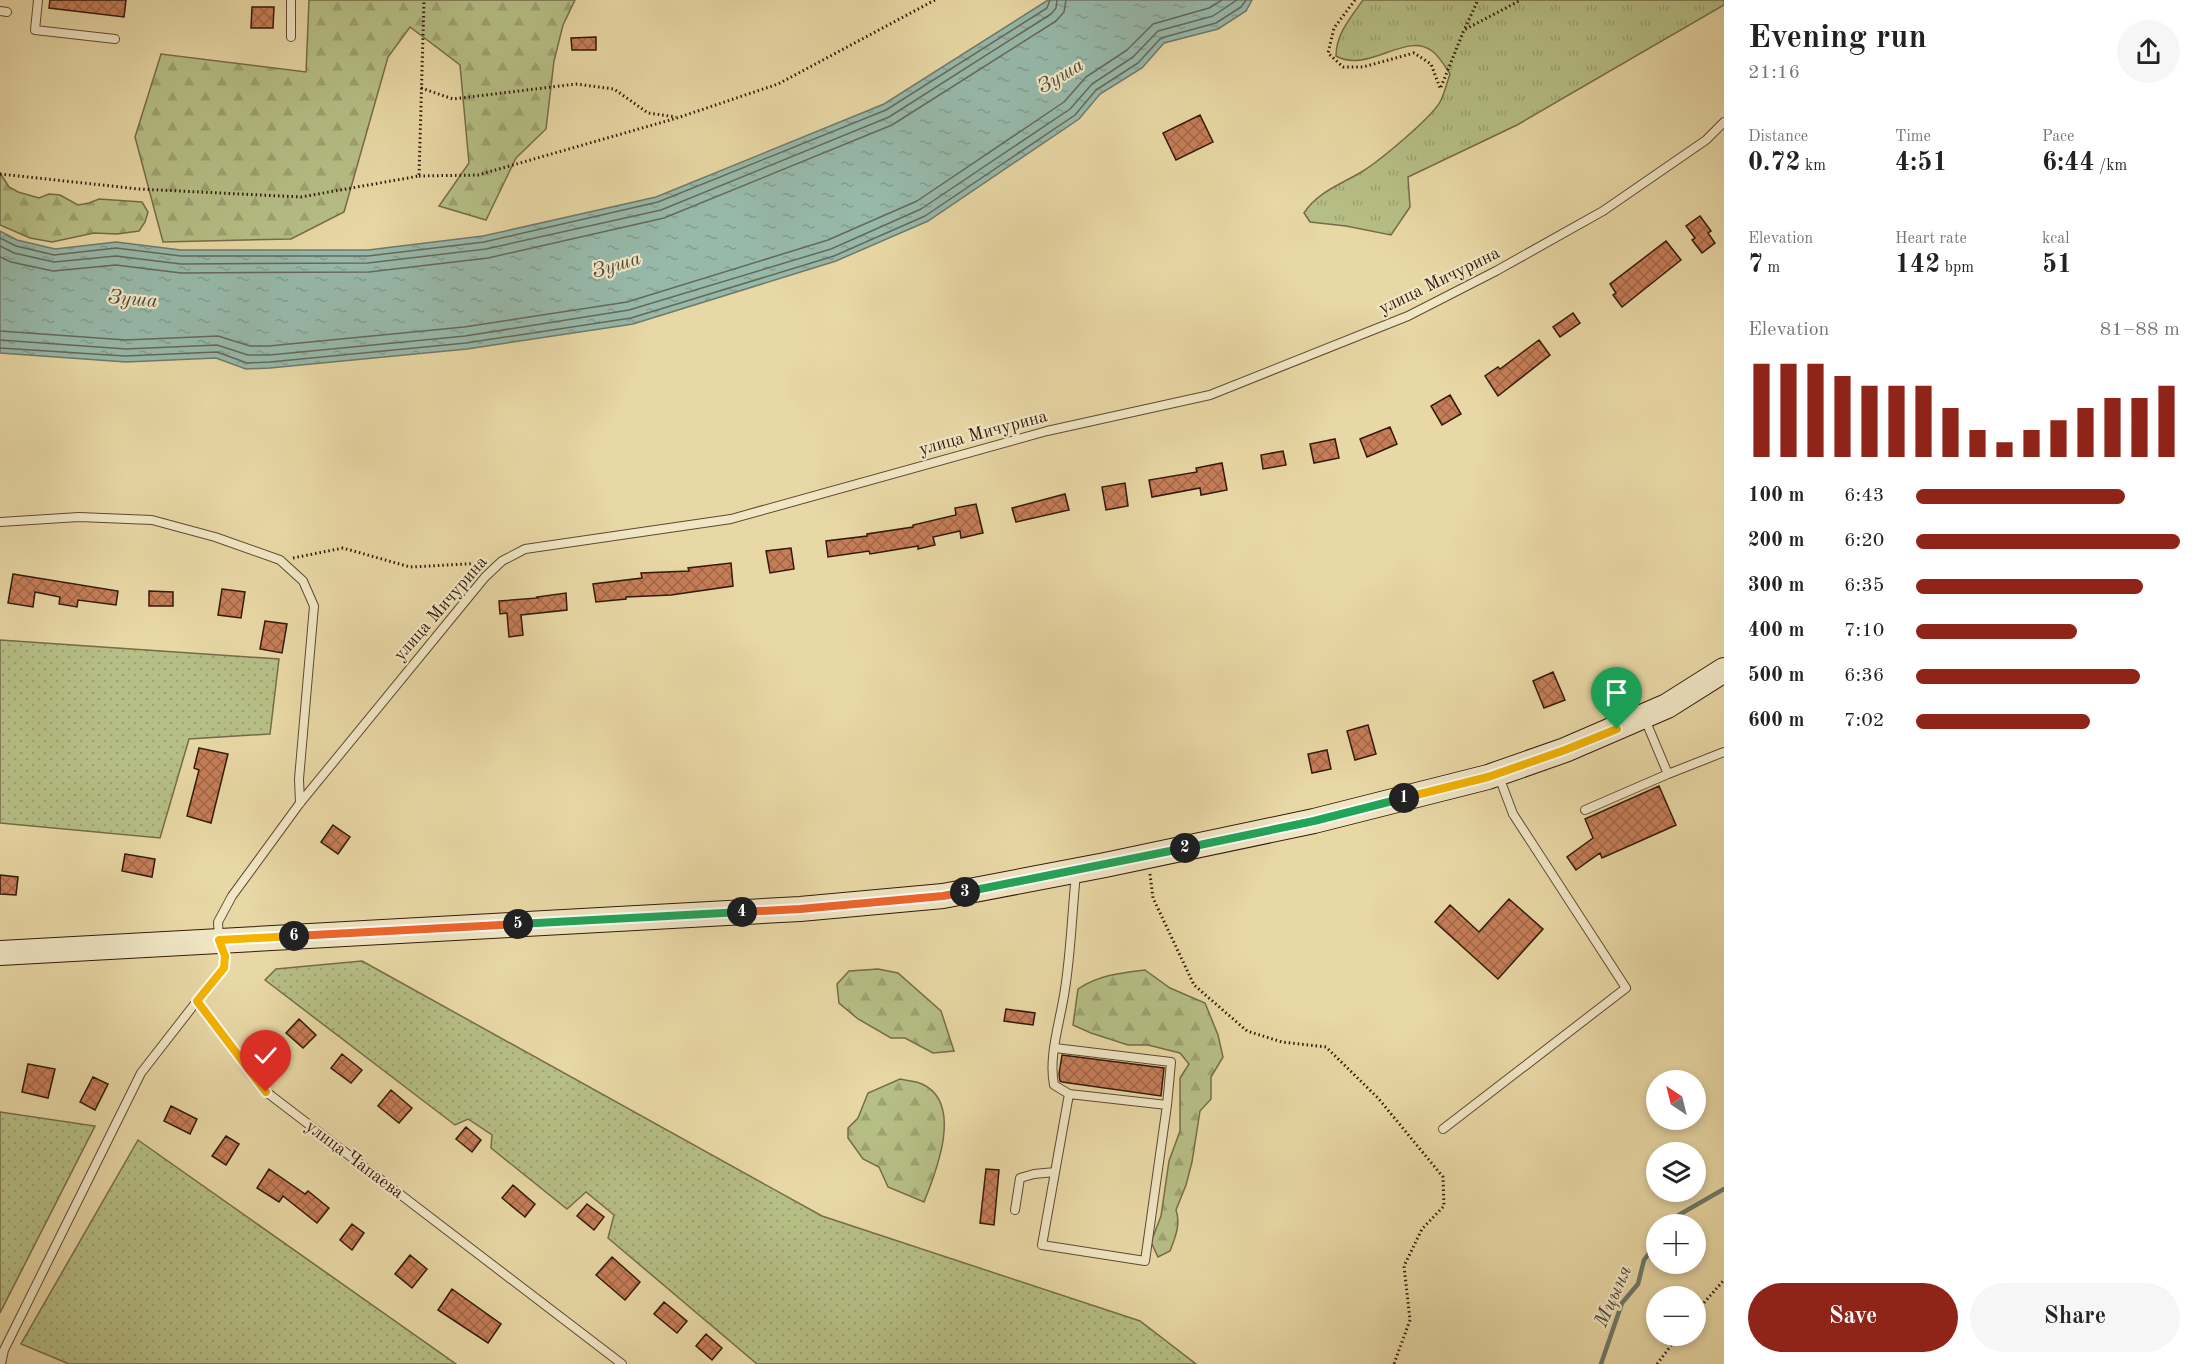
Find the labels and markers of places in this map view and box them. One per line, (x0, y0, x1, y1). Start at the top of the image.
pin (1591, 667, 1642, 729)
pin: 1 (1389, 783, 1419, 813)
pin: 2 (1170, 833, 1200, 863)
pin: 3 (950, 877, 980, 907)
pin: 4 (727, 897, 757, 927)
pin: 5 (503, 909, 533, 939)
pin: 6 (279, 921, 309, 951)
pin (240, 1030, 291, 1092)

